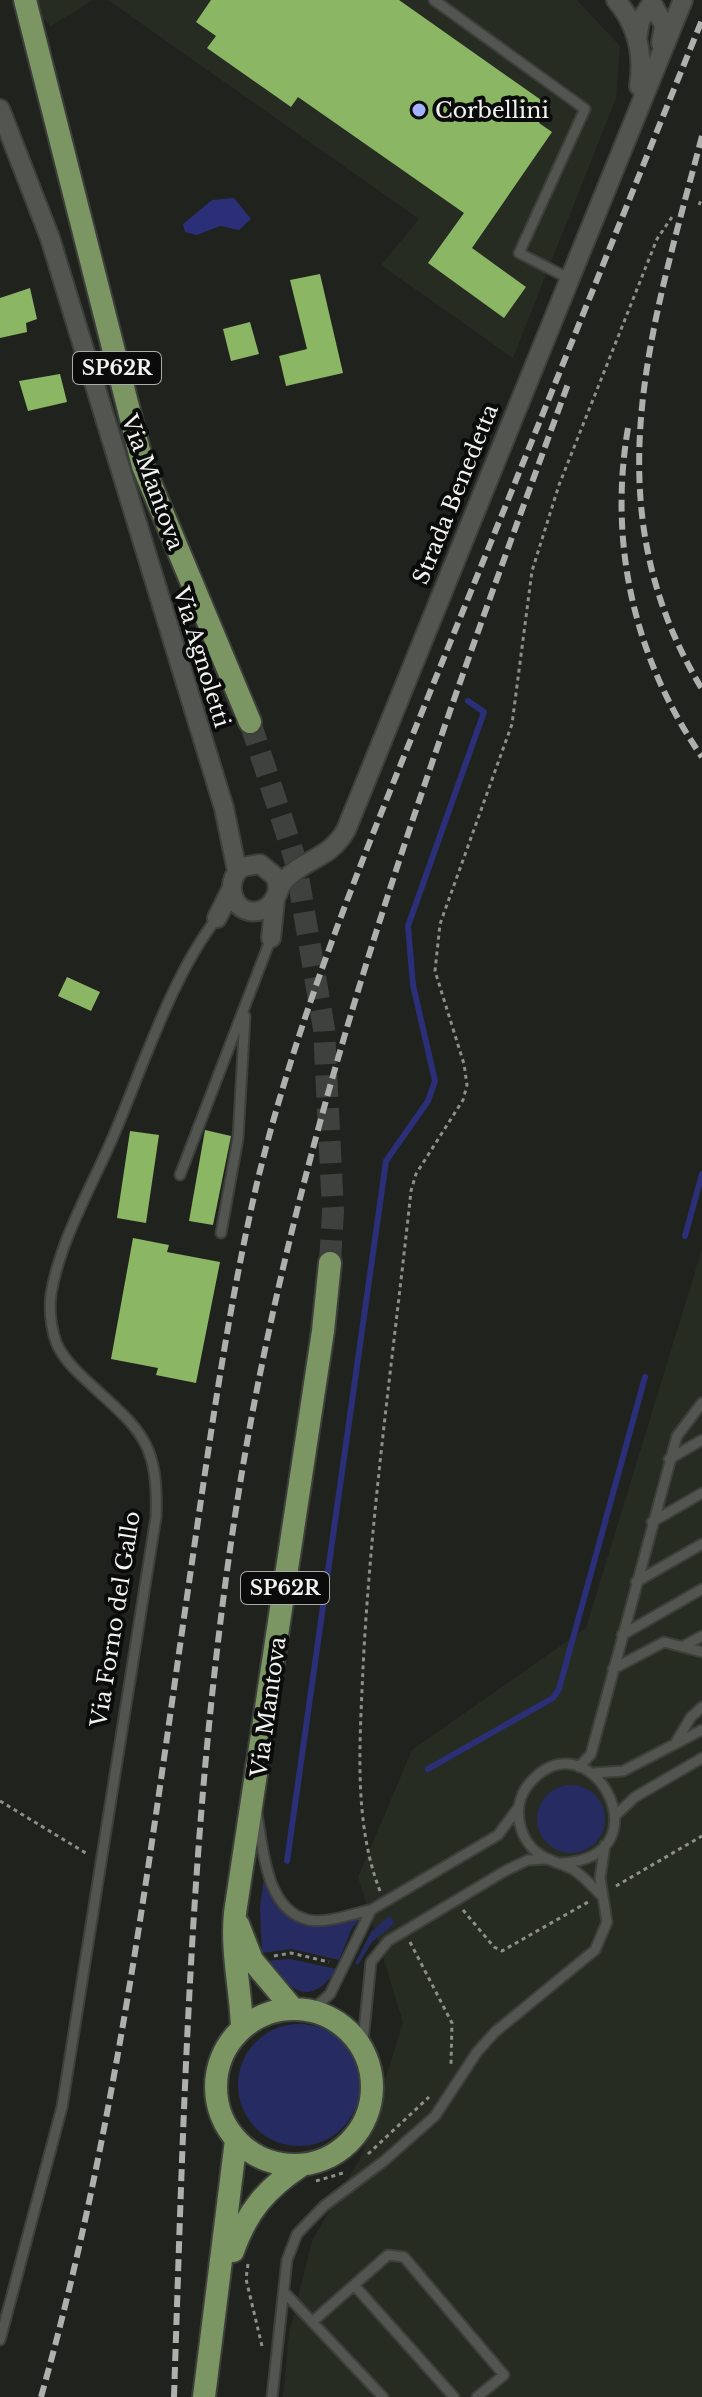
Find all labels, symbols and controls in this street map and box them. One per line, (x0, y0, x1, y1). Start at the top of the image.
place label: Corbellini (435, 97, 549, 124)
marker: Corbellini (410, 101, 428, 119)
road number: SP62R (73, 352, 161, 384)
street label: Strada Benedetta (407, 400, 504, 588)
street label: Via Mantova (115, 410, 190, 554)
street label: Via Agnoletti (167, 583, 236, 731)
street label: Via Forno del Gallo (85, 1509, 146, 1730)
road number: SP62R (241, 1572, 329, 1604)
street label: Via Mantova (245, 1634, 292, 1780)

